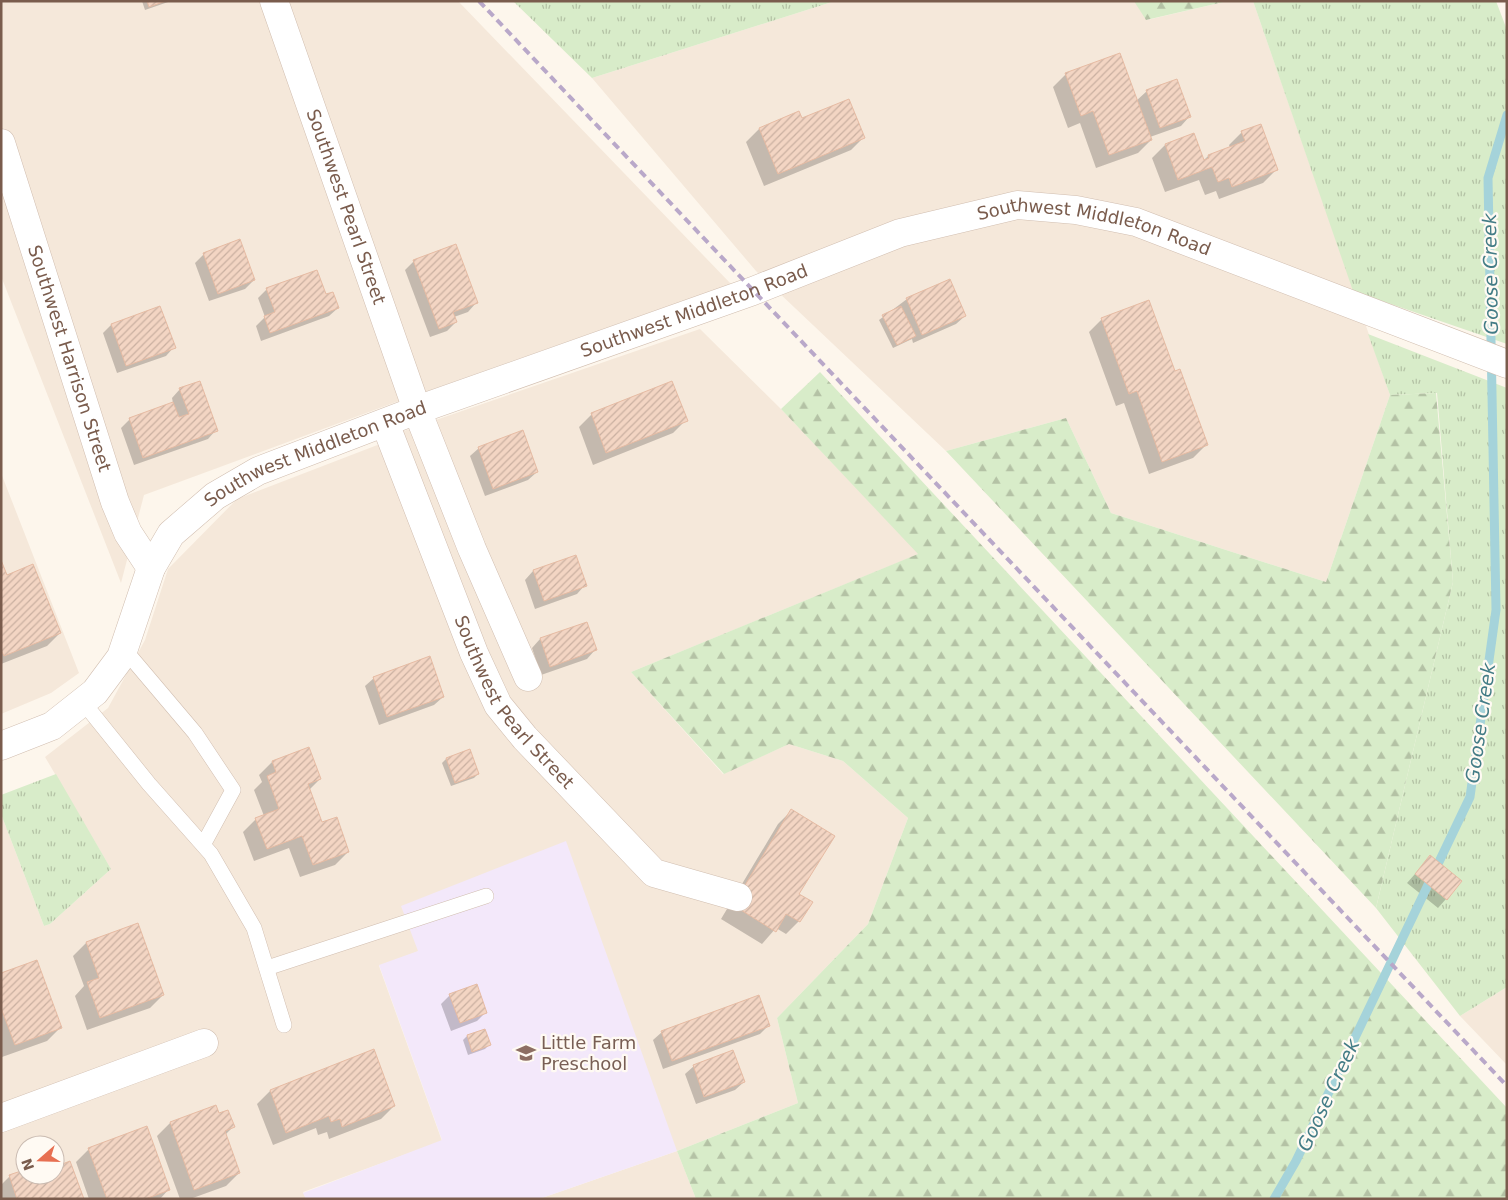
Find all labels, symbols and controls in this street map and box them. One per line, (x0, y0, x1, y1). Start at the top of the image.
street label: Southwest Pearl Street (303, 106, 390, 307)
street label: Southwest Middleton Road (975, 194, 1214, 260)
water label: Goose Creek (1478, 212, 1502, 335)
street label: Southwest Harrison Street (24, 242, 116, 474)
street label: Southwest Middleton Road (577, 259, 811, 361)
street label: Southwest Middleton Road (200, 396, 429, 511)
street label: Southwest Pearl Street (450, 612, 579, 793)
water label: Goose Creek (1461, 661, 1499, 784)
place label: Little Farm Preschool (541, 1032, 636, 1074)
water label: Goose Creek (1292, 1035, 1364, 1155)
school or university icon: Little Farm Preschool (515, 1042, 537, 1064)
north arrow (15, 1135, 65, 1185)
text: N (18, 1156, 37, 1173)

